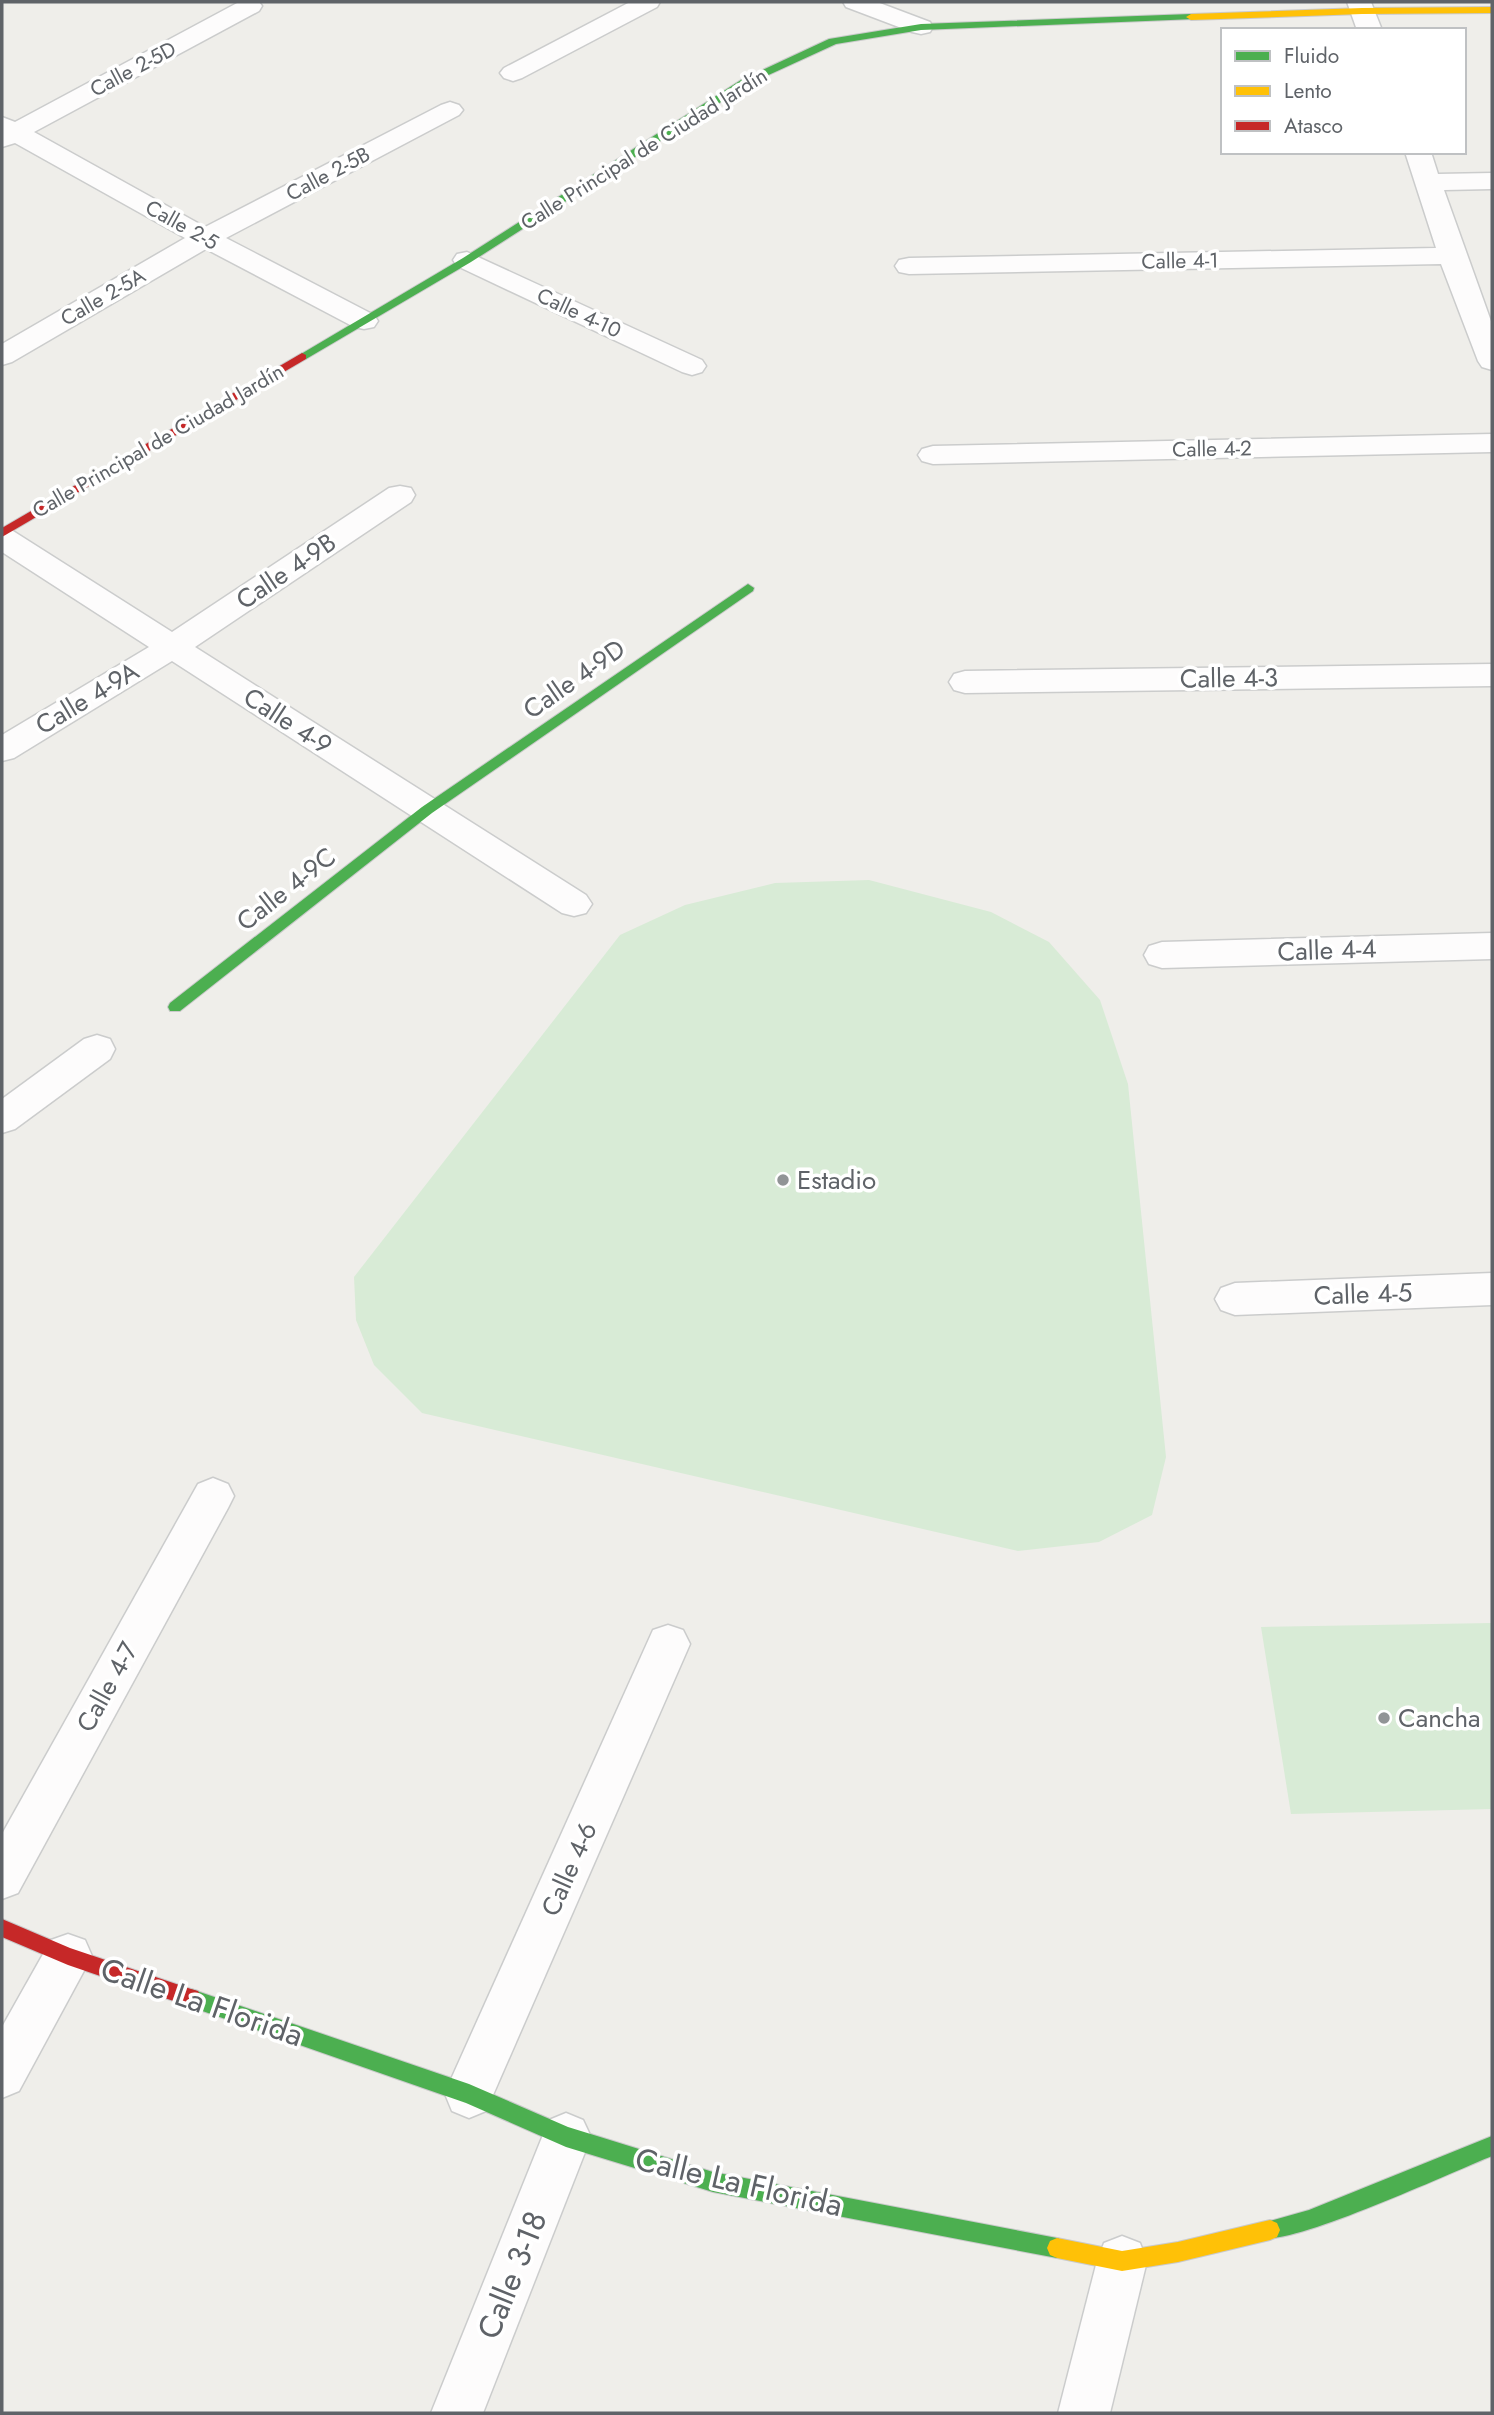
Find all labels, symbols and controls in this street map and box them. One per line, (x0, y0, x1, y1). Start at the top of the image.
legend (1221, 28, 1466, 154)
street label: Calle 2-5D (85, 34, 181, 104)
text: Fluido (1284, 41, 1339, 71)
street label: Calle Principal de Ciudad Jardín (515, 61, 773, 237)
text: Lento (1284, 76, 1332, 106)
text: Atasco (1284, 111, 1343, 141)
street label: Calle 2-5B (281, 139, 375, 209)
street label: Calle 2-5 (140, 193, 224, 257)
street label: Calle 4-1 (1141, 245, 1219, 277)
street label: Calle 2-5A (55, 261, 151, 333)
street label: Calle 4-10 (532, 280, 626, 346)
street label: Calle Principal de Ciudad Jardín (27, 357, 289, 525)
street label: Calle 4-2 (1172, 433, 1252, 465)
street label: Calle 4-9B (228, 523, 344, 619)
street label: Calle 4-9D (515, 630, 633, 728)
street label: Calle 4-9A (28, 652, 147, 744)
street label: Calle 4-3 (1180, 658, 1278, 698)
street label: Calle 4-9 (236, 678, 340, 764)
street label: Calle 4-9C (228, 838, 344, 940)
street label: Calle 4-4 (1277, 929, 1377, 971)
place label: Estadio (797, 1161, 876, 1199)
marker: Estadio (775, 1172, 791, 1188)
street label: Calle 4-5 (1313, 1273, 1413, 1315)
street label: Calle 4-7 (67, 1635, 147, 1739)
place label: Cancha (1398, 1699, 1481, 1737)
marker: Cancha (1376, 1710, 1392, 1726)
street label: Calle 4-6 (531, 1816, 607, 1922)
street label: Calle La Florida (95, 1946, 309, 2058)
street label: Calle La Florida (631, 2136, 847, 2228)
street label: Calle 3-18 (466, 2204, 558, 2346)

